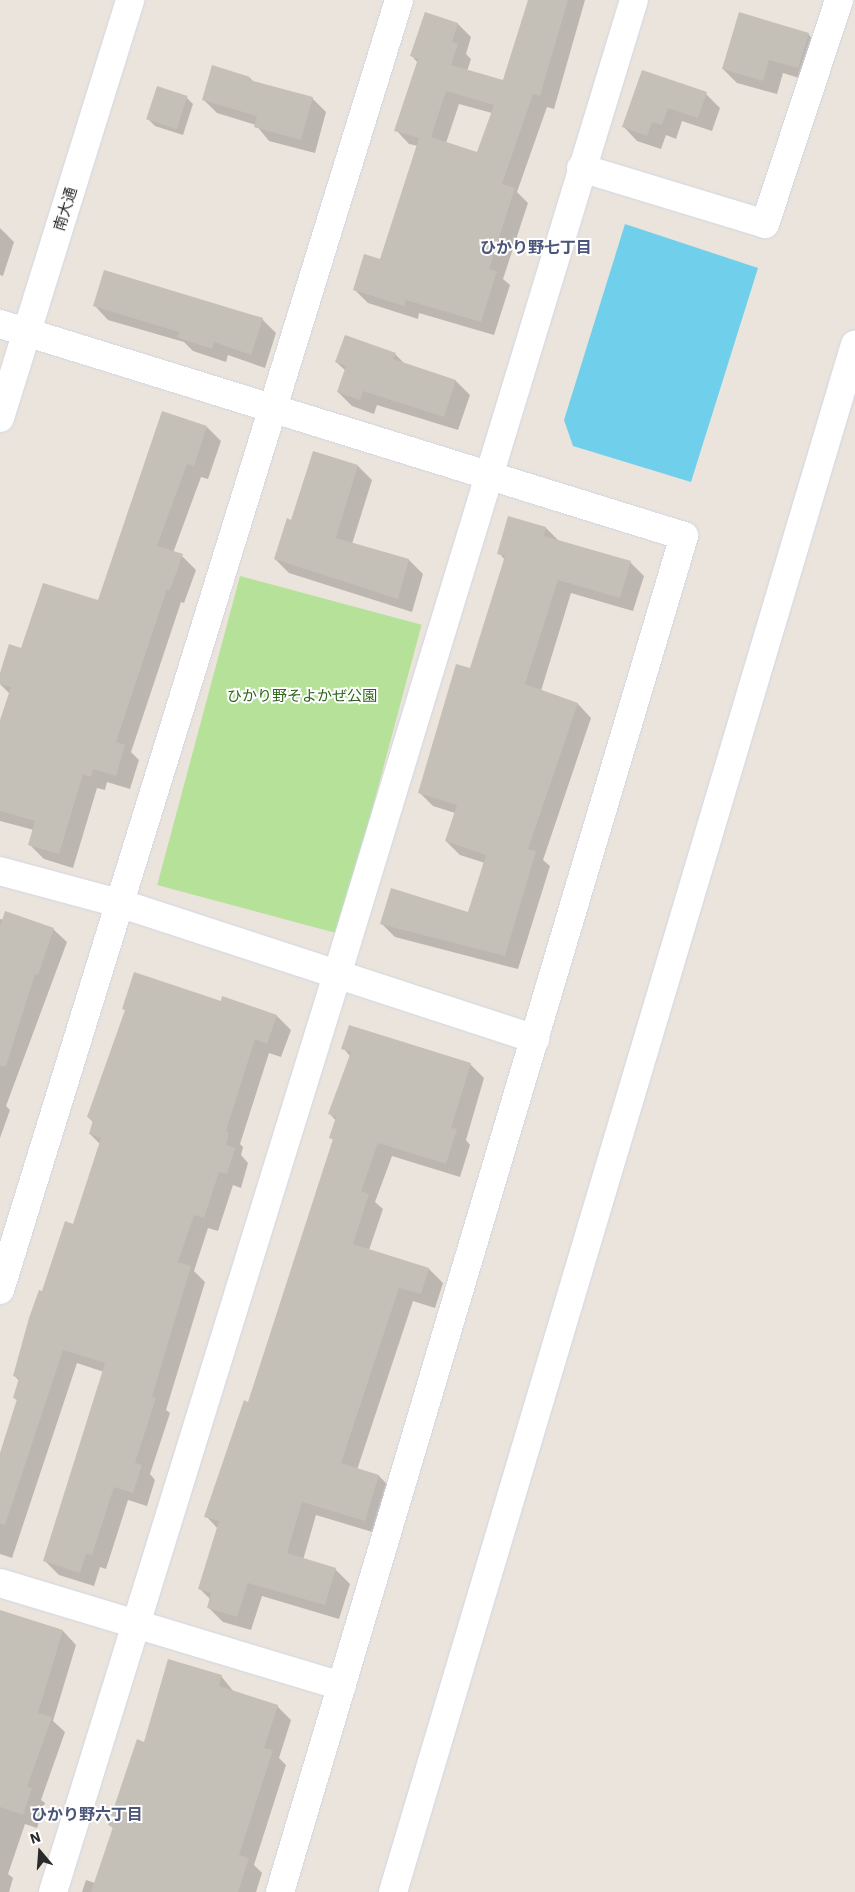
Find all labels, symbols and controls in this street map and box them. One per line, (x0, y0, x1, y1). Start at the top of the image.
street label: 南大通 (50, 185, 80, 233)
district label: ひかり野七丁目 (480, 237, 592, 257)
park label: ひかり野そよかぜ公園 (227, 687, 377, 705)
district label: ひかり野六丁目 (31, 1804, 143, 1824)
north arrow (15, 1827, 65, 1877)
text: N (28, 1828, 43, 1848)

